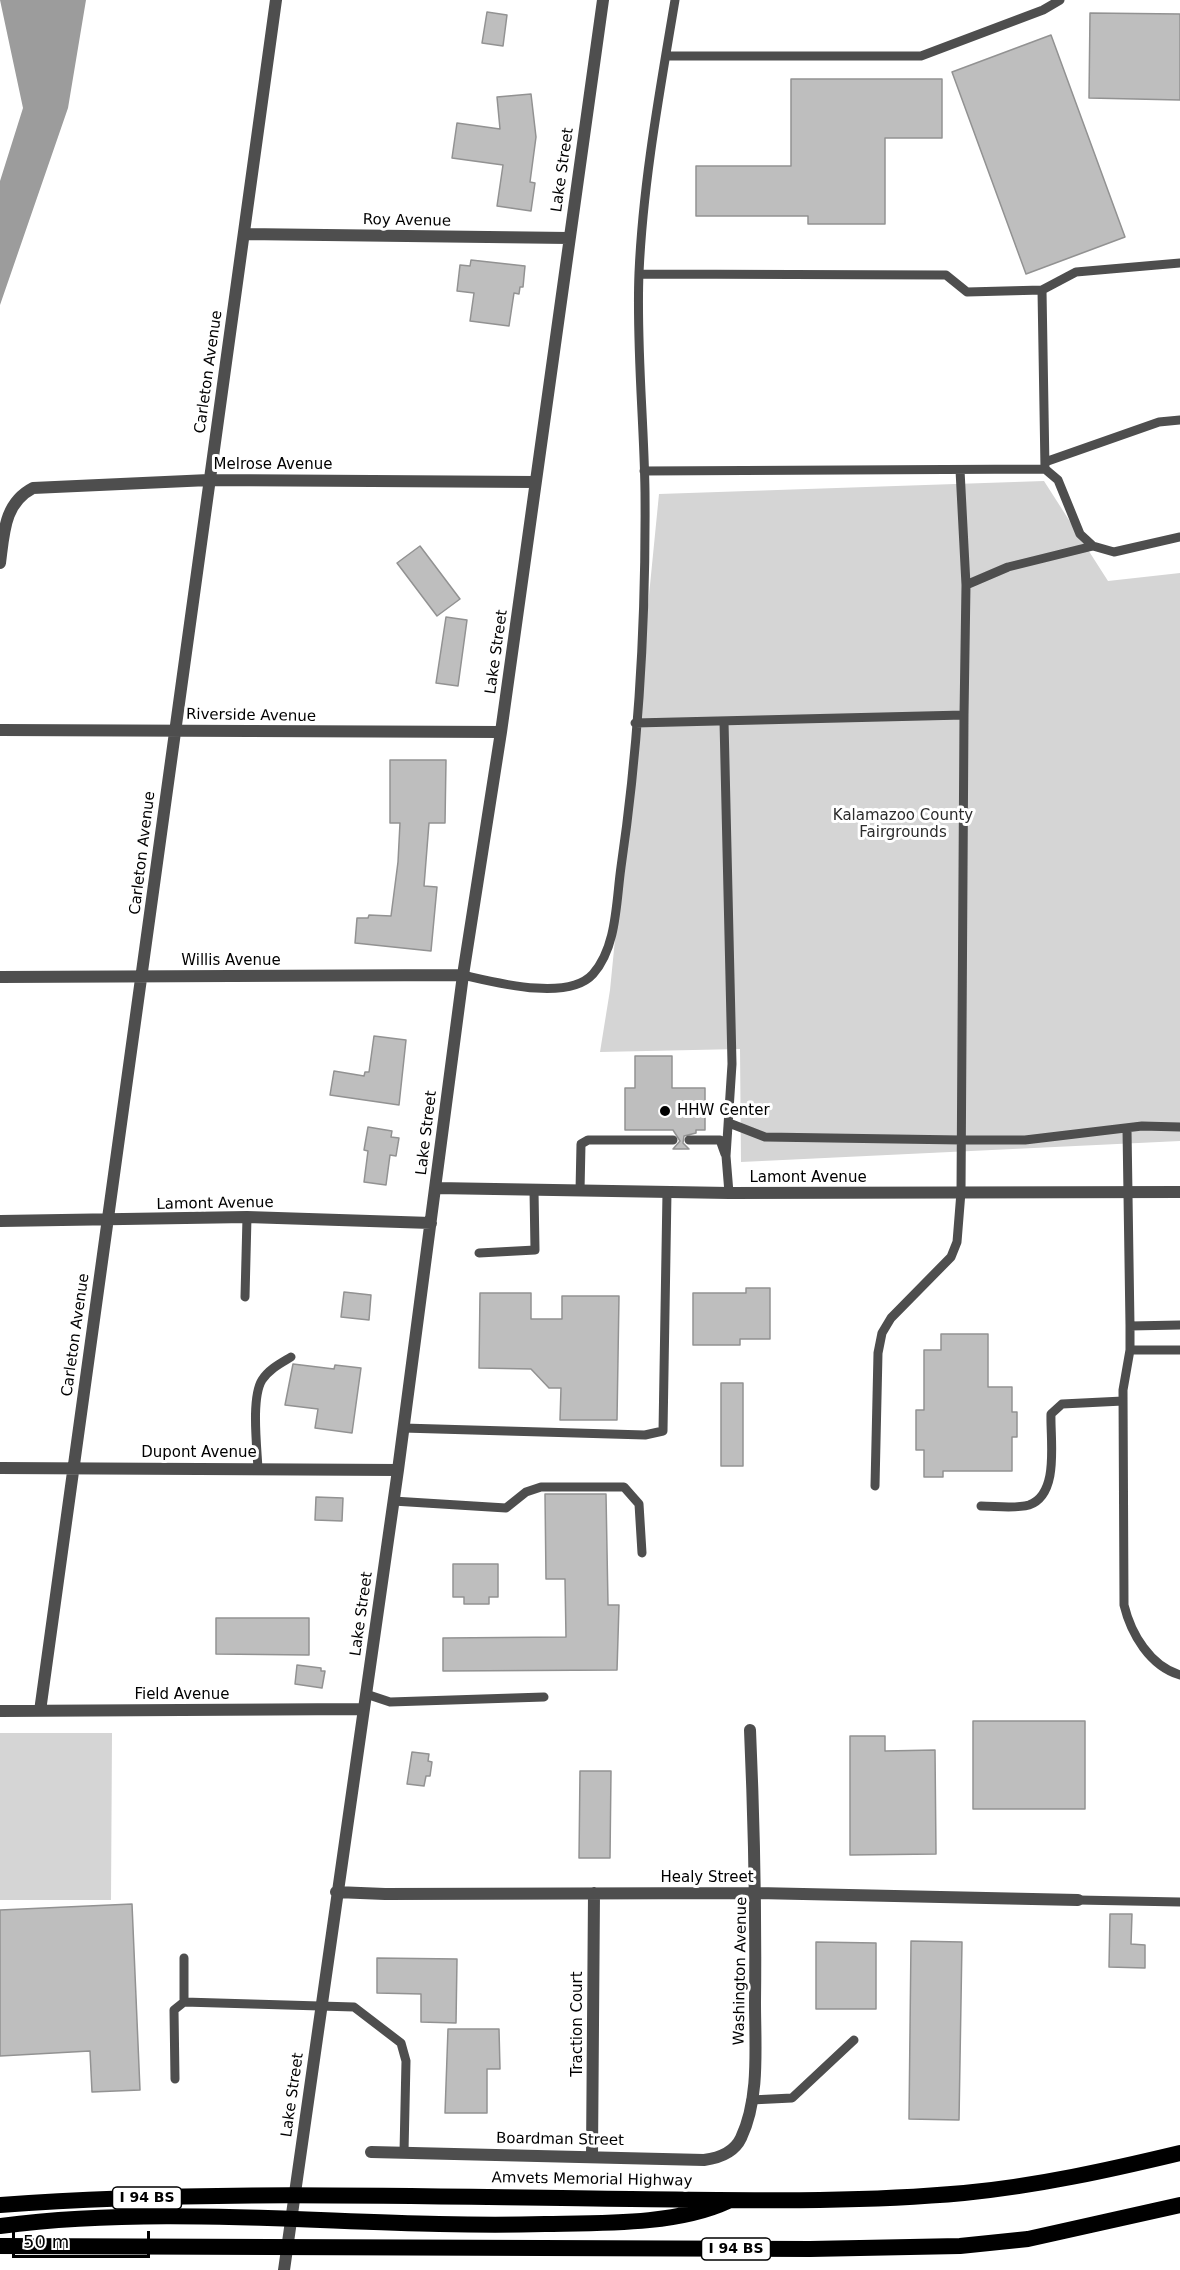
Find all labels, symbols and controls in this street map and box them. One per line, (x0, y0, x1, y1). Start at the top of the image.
street label: Lake Street (548, 127, 578, 213)
street label: Roy Avenue (363, 211, 451, 231)
street label: Carleton Avenue (191, 309, 227, 435)
street label: Melrose Avenue (214, 456, 332, 474)
street label: Lake Street (482, 609, 512, 695)
street label: Riverside Avenue (186, 706, 316, 726)
street label: Carleton Avenue (126, 790, 160, 916)
park label: Kalamazoo County Fairgrounds (833, 807, 973, 842)
street label: Willis Avenue (181, 952, 281, 970)
street label: Lake Street (413, 1090, 441, 1176)
place label: HHW Center (677, 1102, 770, 1120)
marker: HHW Center (658, 1104, 672, 1118)
street label: Lamont Avenue (749, 1169, 867, 1187)
street label: Lamont Avenue (156, 1194, 274, 1214)
street label: Carleton Avenue (58, 1272, 94, 1398)
street label: Dupont Avenue (141, 1444, 257, 1462)
street label: Lake Street (347, 1571, 377, 1657)
street label: Field Avenue (134, 1686, 230, 1704)
street label: Healy Street (660, 1869, 754, 1887)
street label: Washington Avenue (731, 1897, 751, 2045)
street label: Traction Court (569, 1971, 587, 2077)
street label: Lake Street (278, 2052, 308, 2138)
street label: Boardman Street (496, 2130, 624, 2150)
street label: Amvets Memorial Highway (492, 2169, 692, 2191)
road number: I 94 BS (112, 2187, 182, 2209)
scale bar (15, 2219, 153, 2257)
text: 50 m (23, 2231, 69, 2252)
road number: I 94 BS (702, 2238, 771, 2260)

